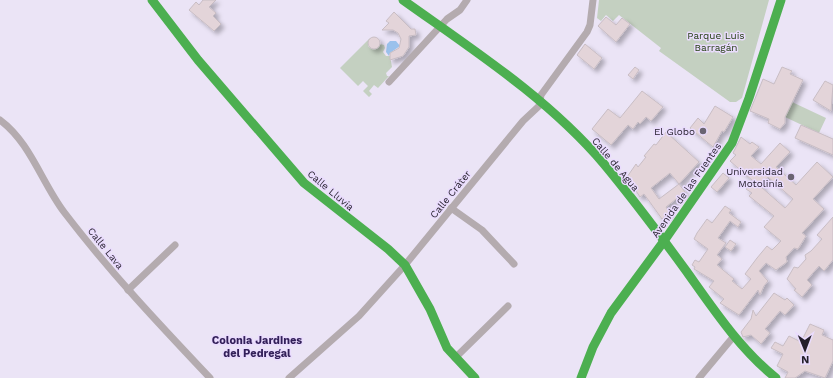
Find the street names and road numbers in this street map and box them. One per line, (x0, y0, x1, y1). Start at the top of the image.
street label: Calle de Agua (590, 135, 641, 194)
street label: Avenida de las Fuentes (649, 141, 723, 240)
street label: Calle Lluvia (305, 168, 356, 213)
street label: Calle Cráter (428, 168, 473, 220)
street label: Calle Lava (86, 225, 126, 271)

